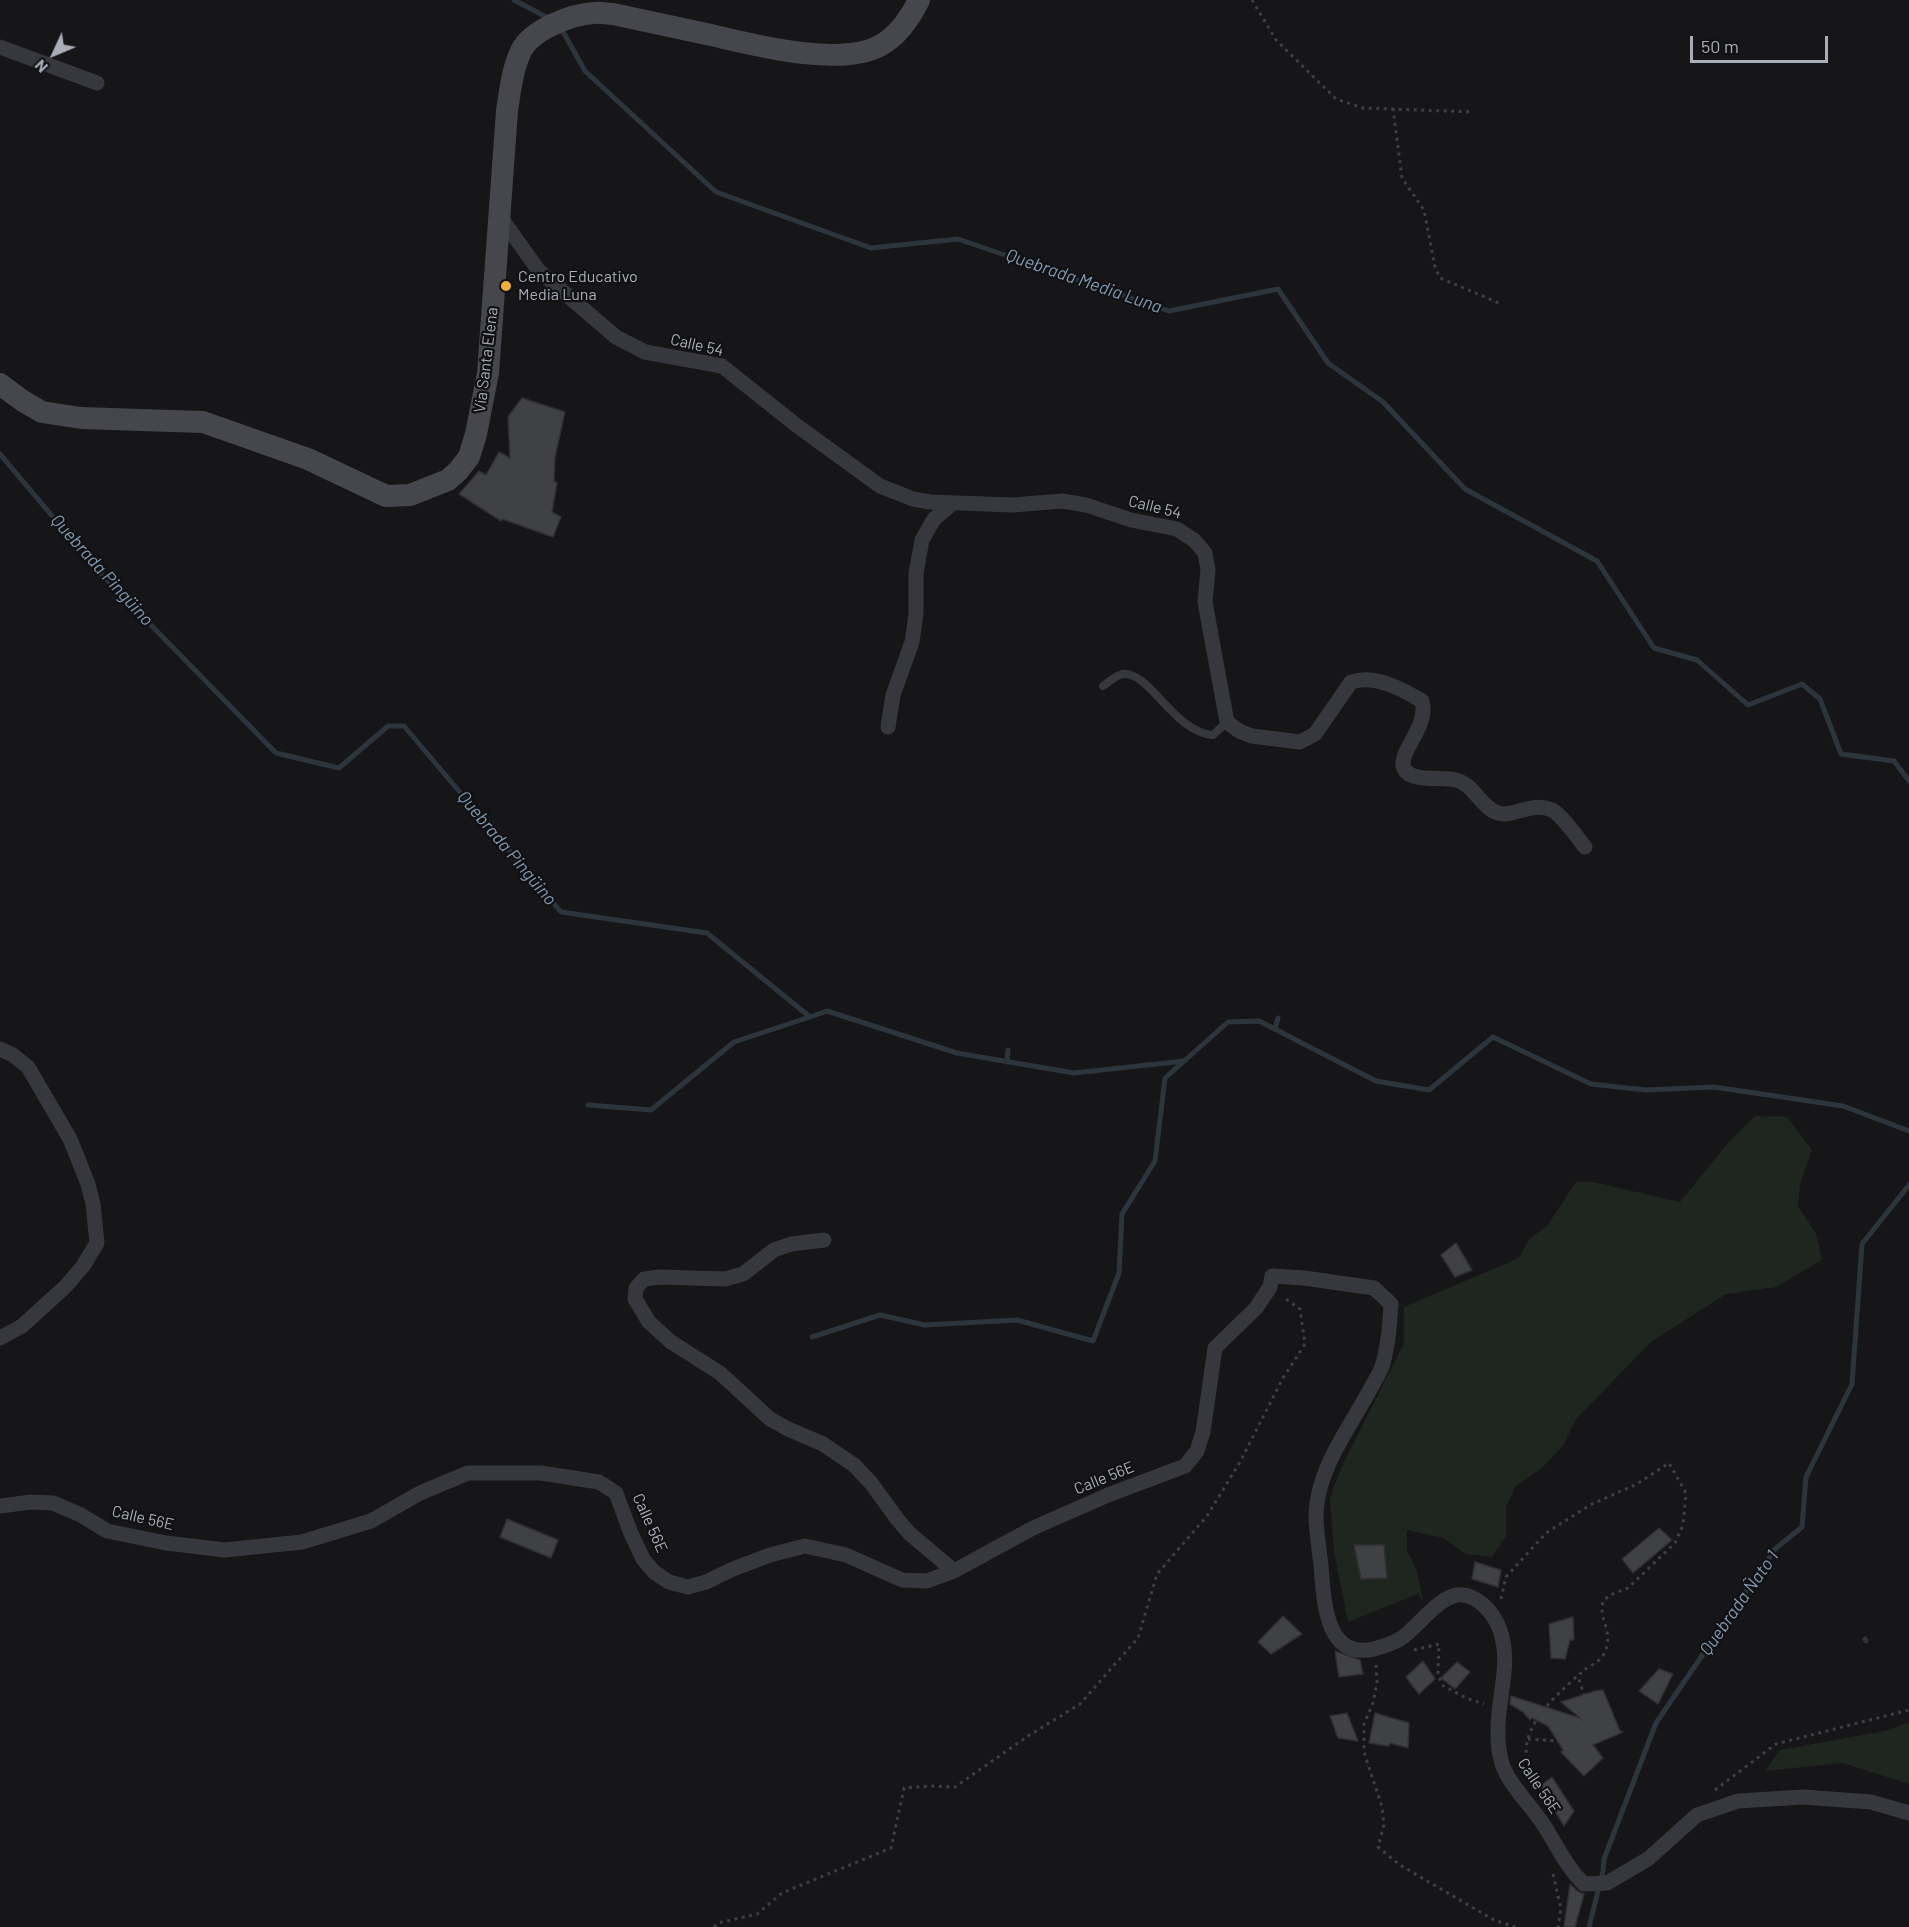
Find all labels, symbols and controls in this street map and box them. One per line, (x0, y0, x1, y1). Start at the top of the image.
north arrow (24, 24, 84, 84)
scale bar (1693, 24, 1831, 62)
text: 50 m (1701, 35, 1739, 57)
text: N (30, 56, 51, 77)
water label: Quebrada Media Luna (1003, 244, 1165, 318)
place label: Centro Educativo Media Luna (518, 267, 638, 305)
marker: Centro Educativo Media Luna (499, 279, 513, 293)
street label: Vía Santa Elena (470, 306, 502, 414)
street label: Calle 54 (669, 330, 725, 360)
street label: Calle 54 (1127, 491, 1183, 523)
water label: Quebrada Pingüino (46, 510, 158, 630)
water label: Quebrada Pingüino (453, 786, 561, 910)
street label: Calle 56E (1071, 1457, 1137, 1499)
street label: Calle 56E (628, 1490, 672, 1556)
street label: Calle 56E (110, 1502, 176, 1534)
water label: Quebrada Ñato 1 (1695, 1546, 1783, 1660)
street label: Calle 56E (1513, 1755, 1565, 1817)

